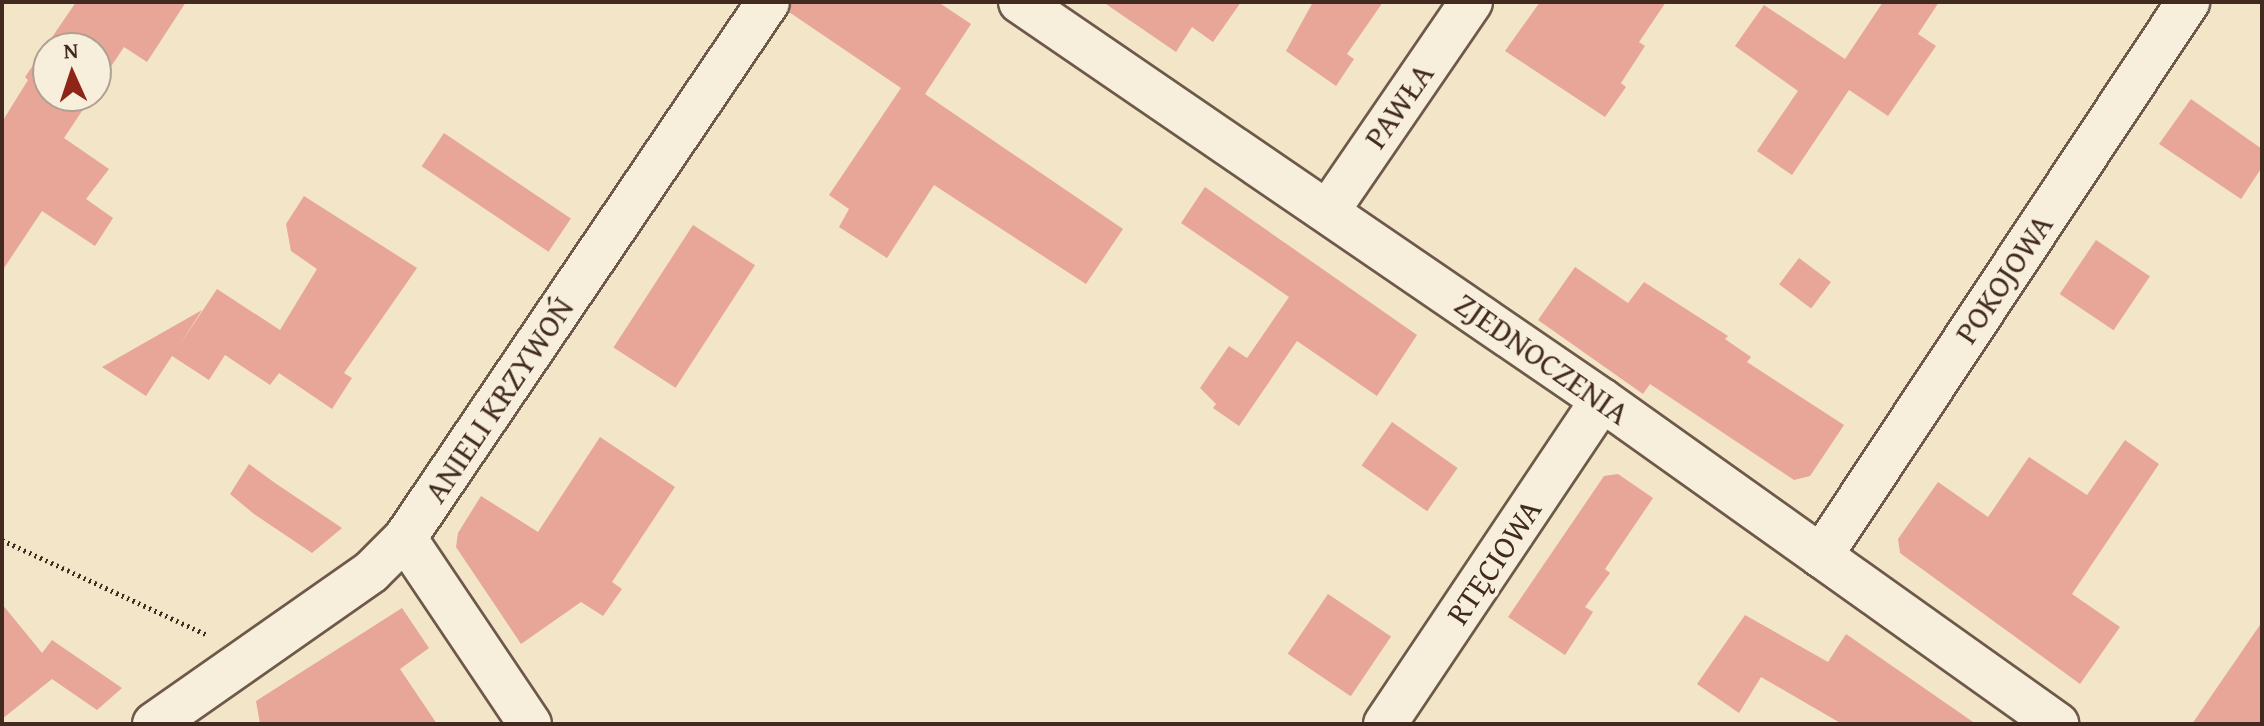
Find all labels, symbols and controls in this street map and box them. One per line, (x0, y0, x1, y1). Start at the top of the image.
north arrow (32, 32, 112, 112)
text: N (63, 34, 79, 66)
street label: PAWŁA (1356, 56, 1442, 156)
street label: POKOJOWA (1947, 207, 2061, 351)
street label: ZJEDNOCZENIA (1448, 285, 1636, 433)
street label: ANIELI KRZYWOŃ (416, 290, 582, 510)
street label: RTĘCIOWA (1438, 492, 1550, 632)

